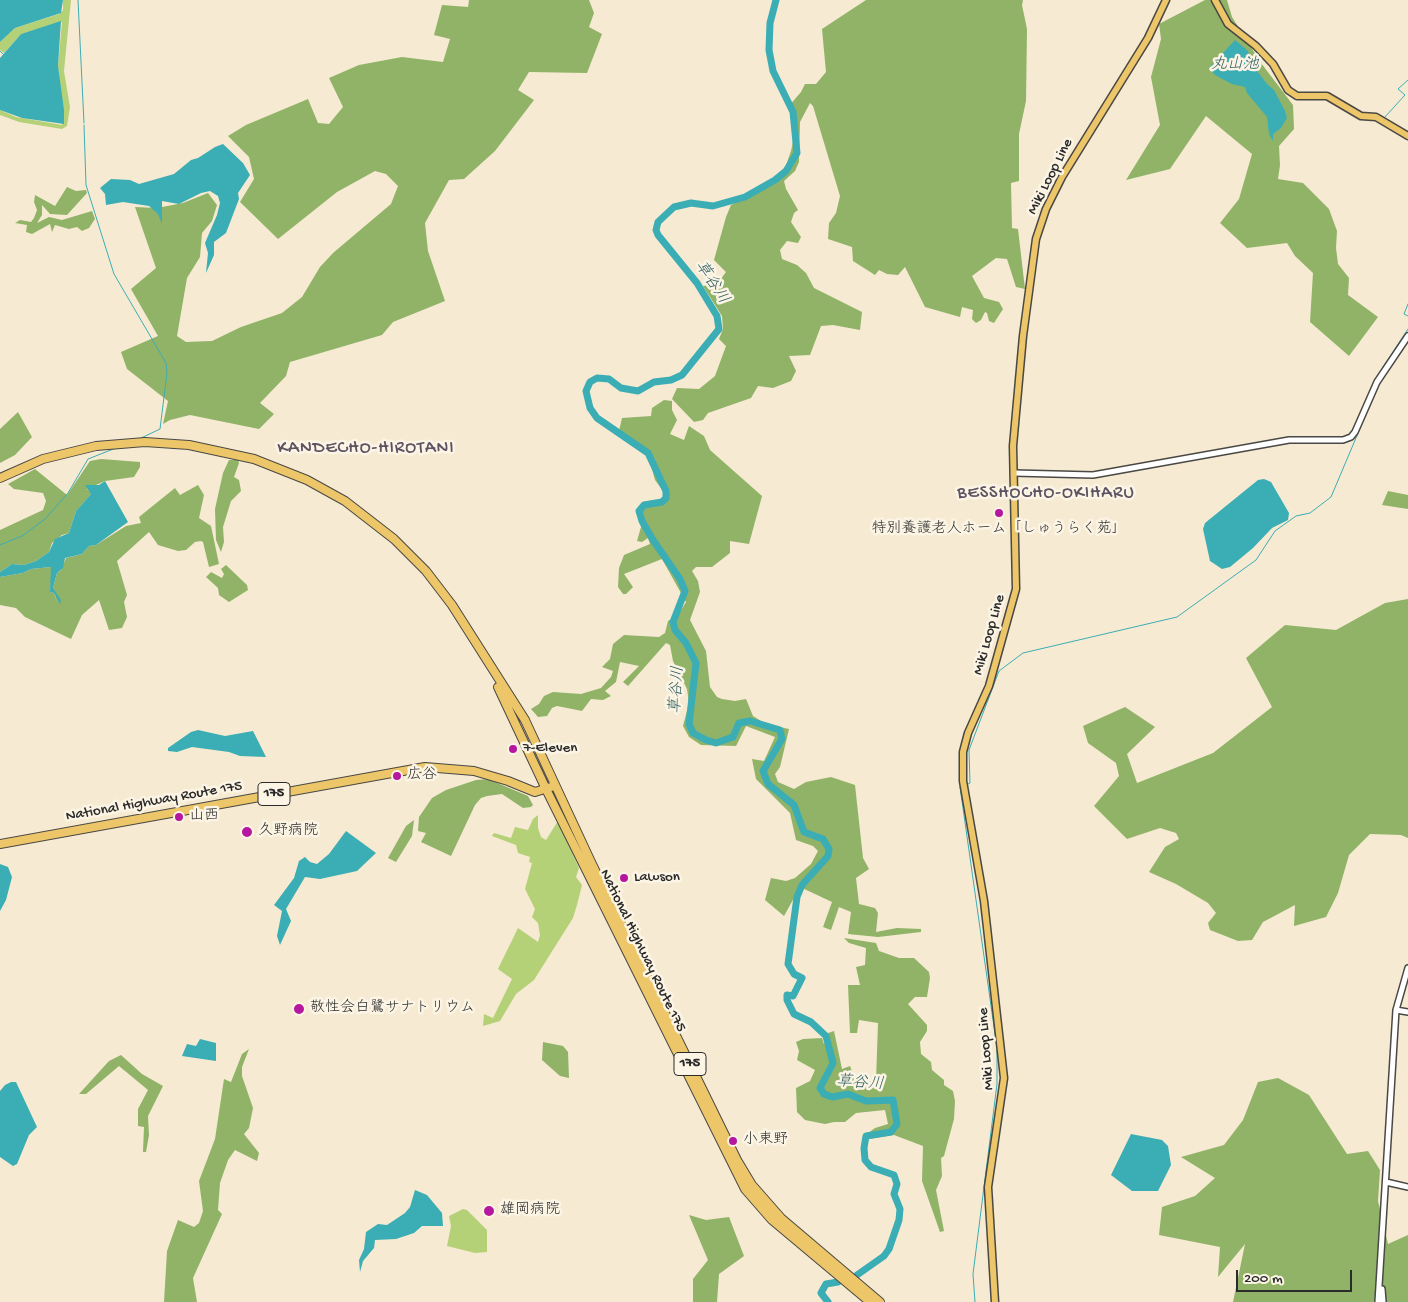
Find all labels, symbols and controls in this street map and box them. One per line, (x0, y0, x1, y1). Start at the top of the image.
water label: 丸山池 (1211, 56, 1259, 76)
street label: Miki Loop Line (1024, 136, 1078, 218)
water label: 草谷川 (690, 258, 732, 308)
district label: KANDECHO-HIROTANI (275, 438, 457, 460)
district label: BESSHOCHO-OKIHARU (955, 483, 1137, 505)
marker: 特別養護老人ホーム「しゅうらく苑」 (993, 507, 1005, 519)
place label: 特別養護老人ホーム「しゅうらく苑」 (872, 521, 1126, 539)
street label: Miki Loop Line (970, 593, 1010, 677)
water label: 草谷川 (667, 665, 689, 715)
place label: 7-Eleven (523, 740, 577, 758)
marker: 7-Eleven (507, 743, 519, 755)
place label: 広谷 (407, 767, 437, 785)
marker: 広谷 (391, 770, 403, 782)
street label: National Highway Route 175 (64, 778, 244, 826)
road number: 175 (258, 782, 290, 806)
place label: 山西 (189, 808, 219, 826)
marker: 山西 (173, 811, 185, 823)
place label: 久野病院 (258, 823, 318, 841)
marker: 久野病院 (240, 825, 254, 839)
street label: National Highway Route 175 (595, 867, 689, 1035)
place label: Lawson (634, 869, 680, 887)
marker: Lawson (618, 872, 630, 884)
place label: 敬性会白鷺サナトリウム (310, 1000, 475, 1018)
marker: 敬性会白鷺サナトリウム (292, 1002, 306, 1016)
street label: Miki Loop Line (975, 1007, 999, 1091)
road number: 175 (674, 1052, 706, 1076)
water label: 草谷川 (835, 1073, 885, 1095)
place label: 小束野 (743, 1132, 788, 1150)
marker: 小束野 (727, 1135, 739, 1147)
place label: 雄岡病院 (500, 1202, 560, 1220)
marker: 雄岡病院 (482, 1204, 496, 1218)
scale bar (1238, 1260, 1354, 1292)
text: 200 m (1244, 1270, 1283, 1288)

